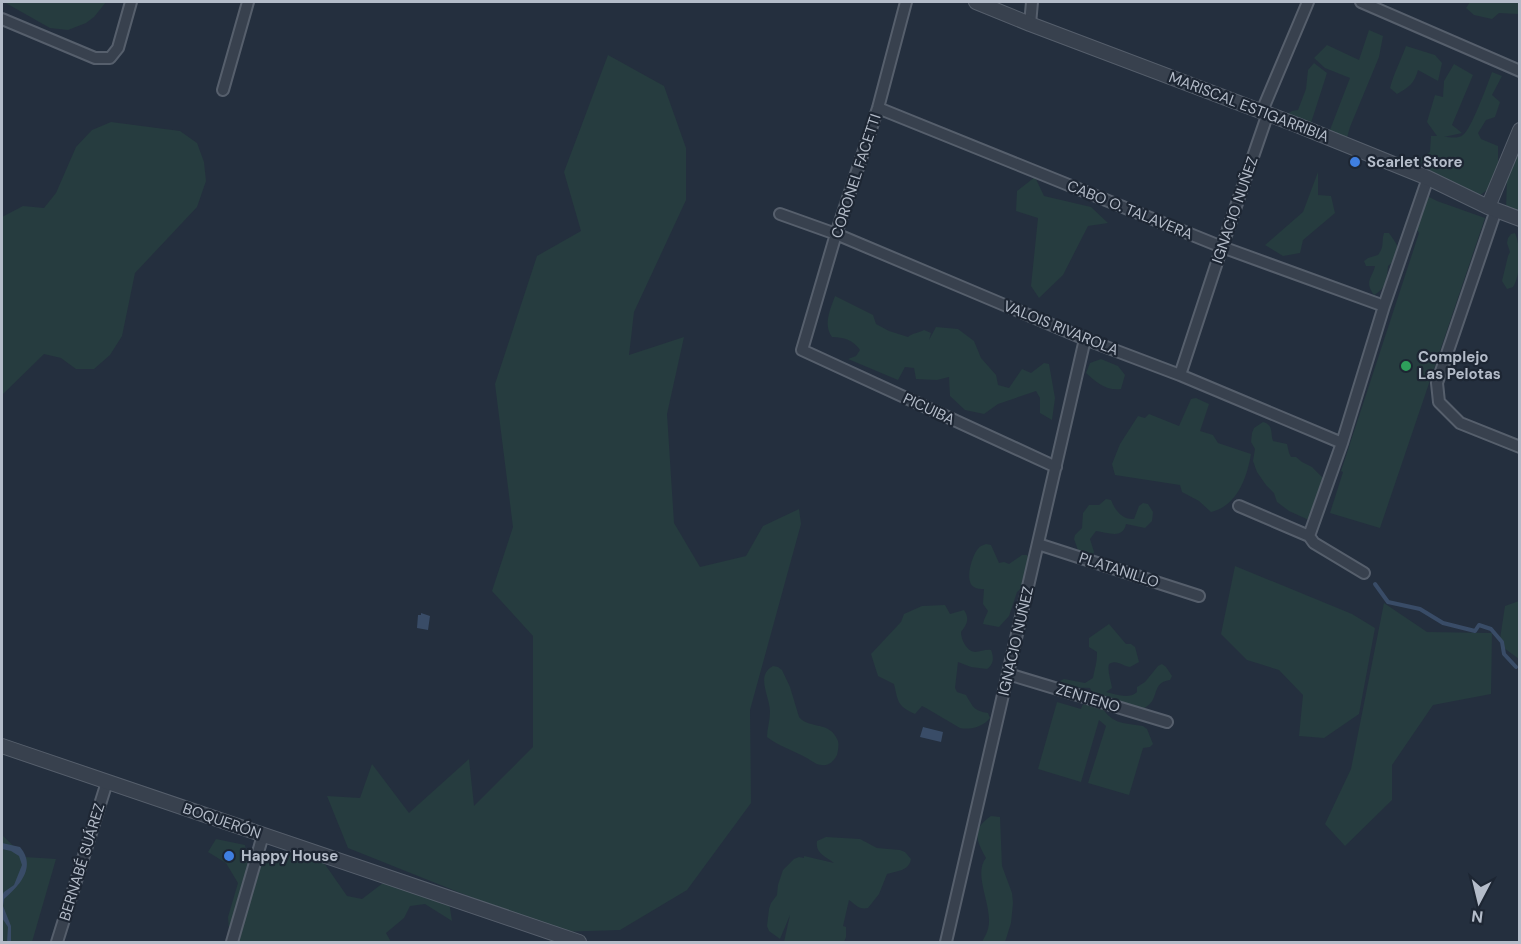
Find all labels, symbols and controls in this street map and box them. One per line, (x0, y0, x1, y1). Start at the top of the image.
street label: MARISCAL ESTIGARRIBIA (1166, 67, 1332, 147)
street label: CORONEL FACETTI (826, 111, 886, 241)
place label: Scarlet Store (1367, 152, 1463, 172)
street label: IGNACIO NUÑEZ (1207, 154, 1263, 266)
marker: Scarlet Store (1348, 155, 1362, 169)
street label: CABO O. TALAVERA (1064, 176, 1196, 244)
street label: VALOIS RIVAROLA (1000, 296, 1122, 360)
place label: Complejo Las Pelotas (1418, 347, 1501, 384)
marker: Complejo Las Pelotas (1399, 359, 1413, 373)
street label: PICUIBA (900, 388, 958, 430)
street label: PLATANILLO (1076, 548, 1162, 592)
street label: IGNACIO NUÑEZ (994, 584, 1038, 698)
street label: ZENTENO (1054, 679, 1122, 717)
street label: BOQUERÓN (180, 798, 264, 844)
street label: BERNABÉ SUÁREZ (55, 801, 109, 923)
place label: Happy House (241, 846, 338, 866)
marker: Happy House (222, 849, 236, 863)
north arrow (1449, 872, 1509, 932)
text: N (1470, 905, 1484, 928)

